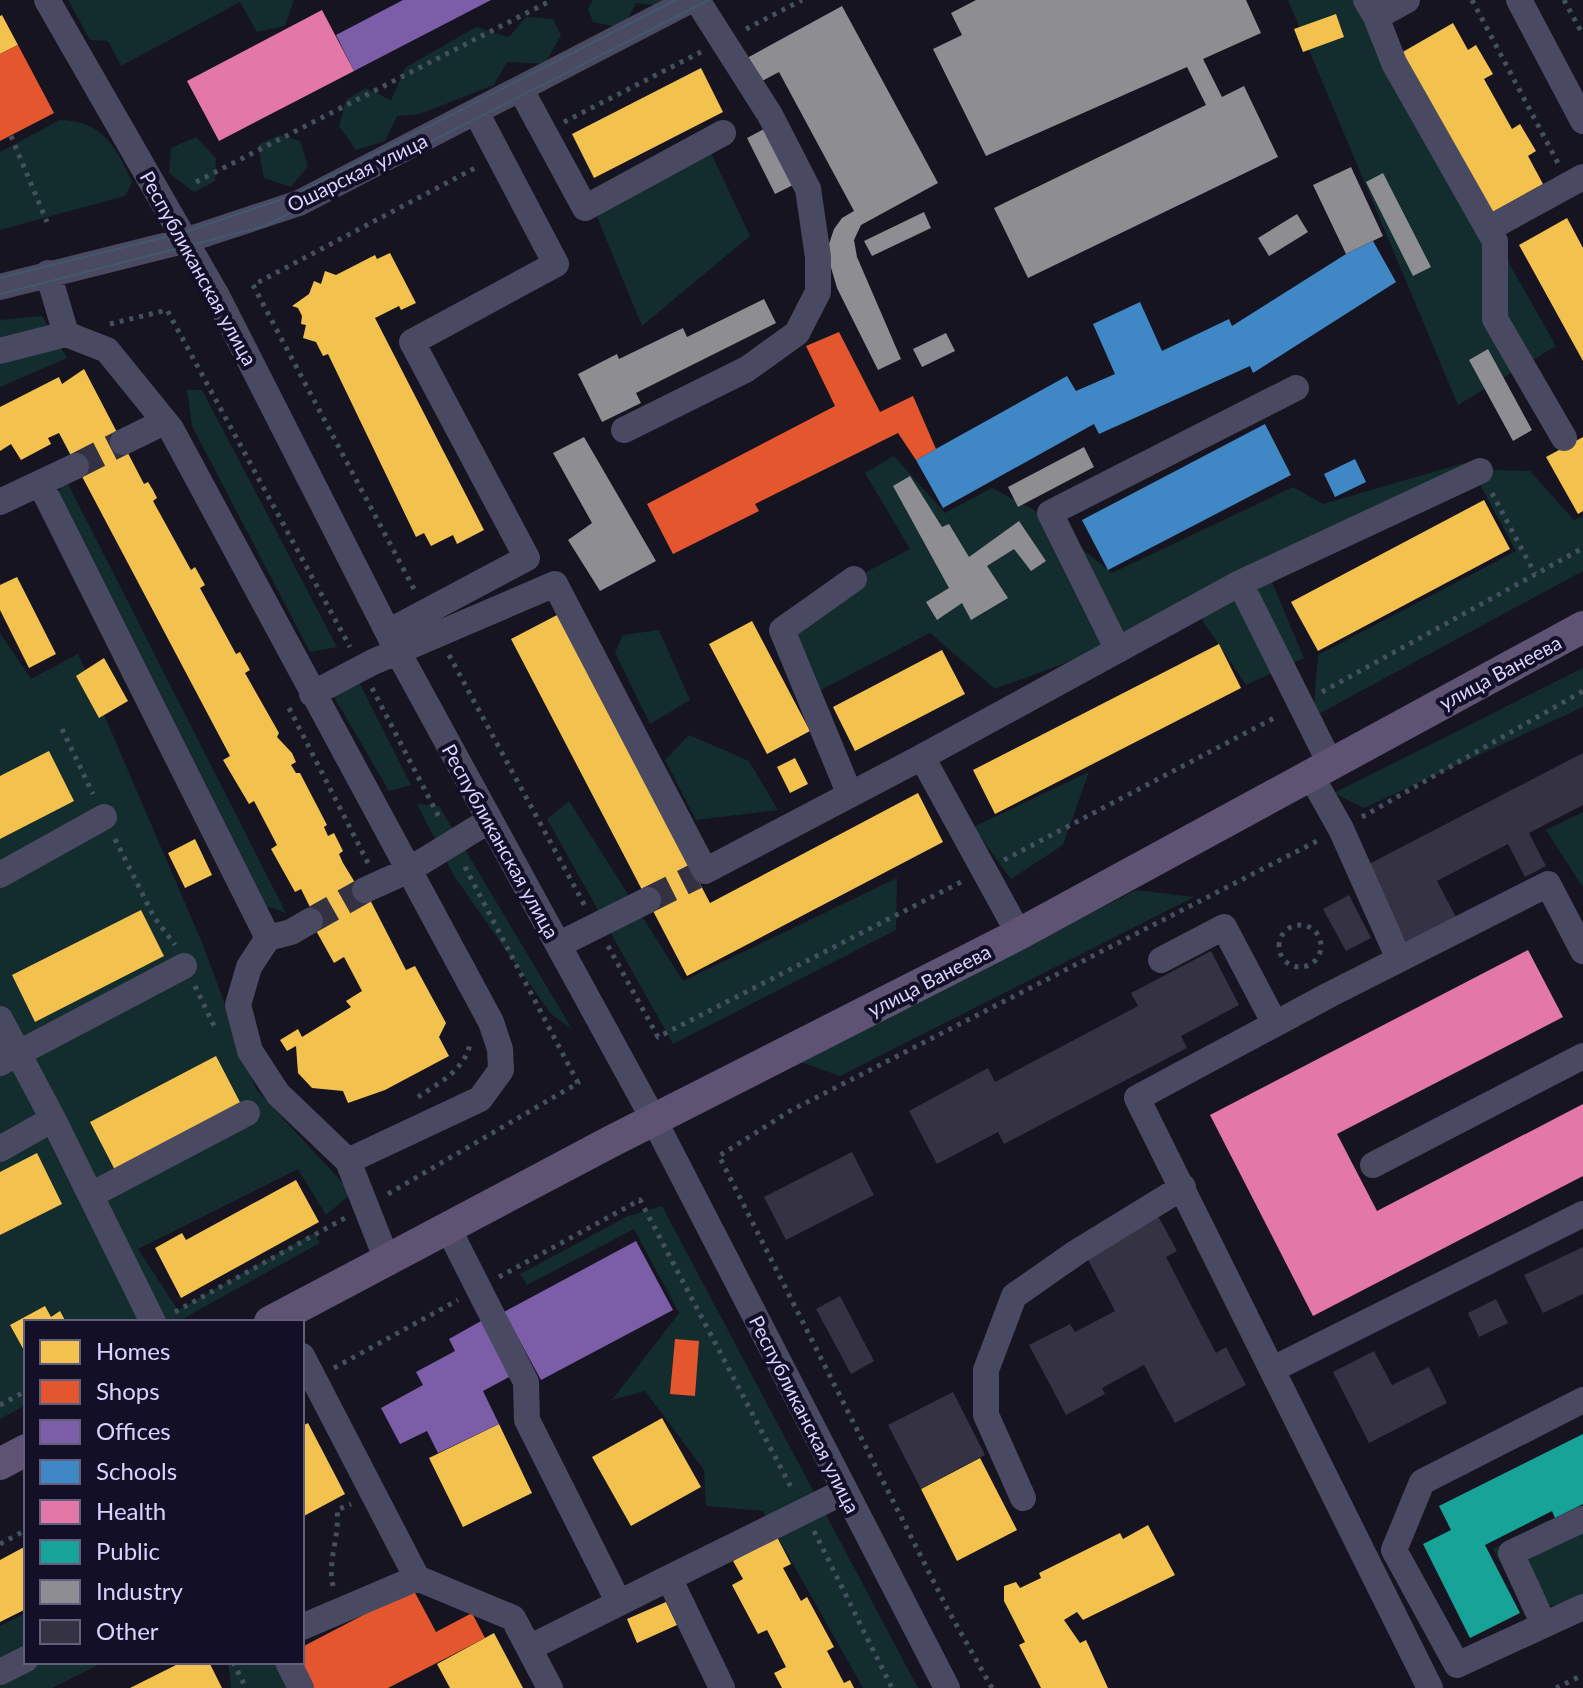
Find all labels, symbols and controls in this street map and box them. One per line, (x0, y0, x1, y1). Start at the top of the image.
street label: Ошарская улица (283, 128, 431, 216)
street label: Республиканская улица (135, 167, 263, 369)
street label: улица Ванеева (1435, 630, 1565, 714)
street label: Республиканская улица (437, 740, 565, 942)
street label: улица Ванеева (864, 939, 994, 1021)
street label: Республиканская улица (745, 1311, 865, 1517)
legend (24, 1320, 304, 1664)
text: Homes (96, 1336, 170, 1365)
text: Shops (96, 1376, 160, 1405)
text: Offices (96, 1416, 171, 1445)
text: Schools (96, 1456, 177, 1485)
text: Health (96, 1496, 166, 1525)
text: Public (96, 1536, 160, 1565)
text: Industry (96, 1576, 183, 1605)
text: Other (96, 1616, 159, 1645)

